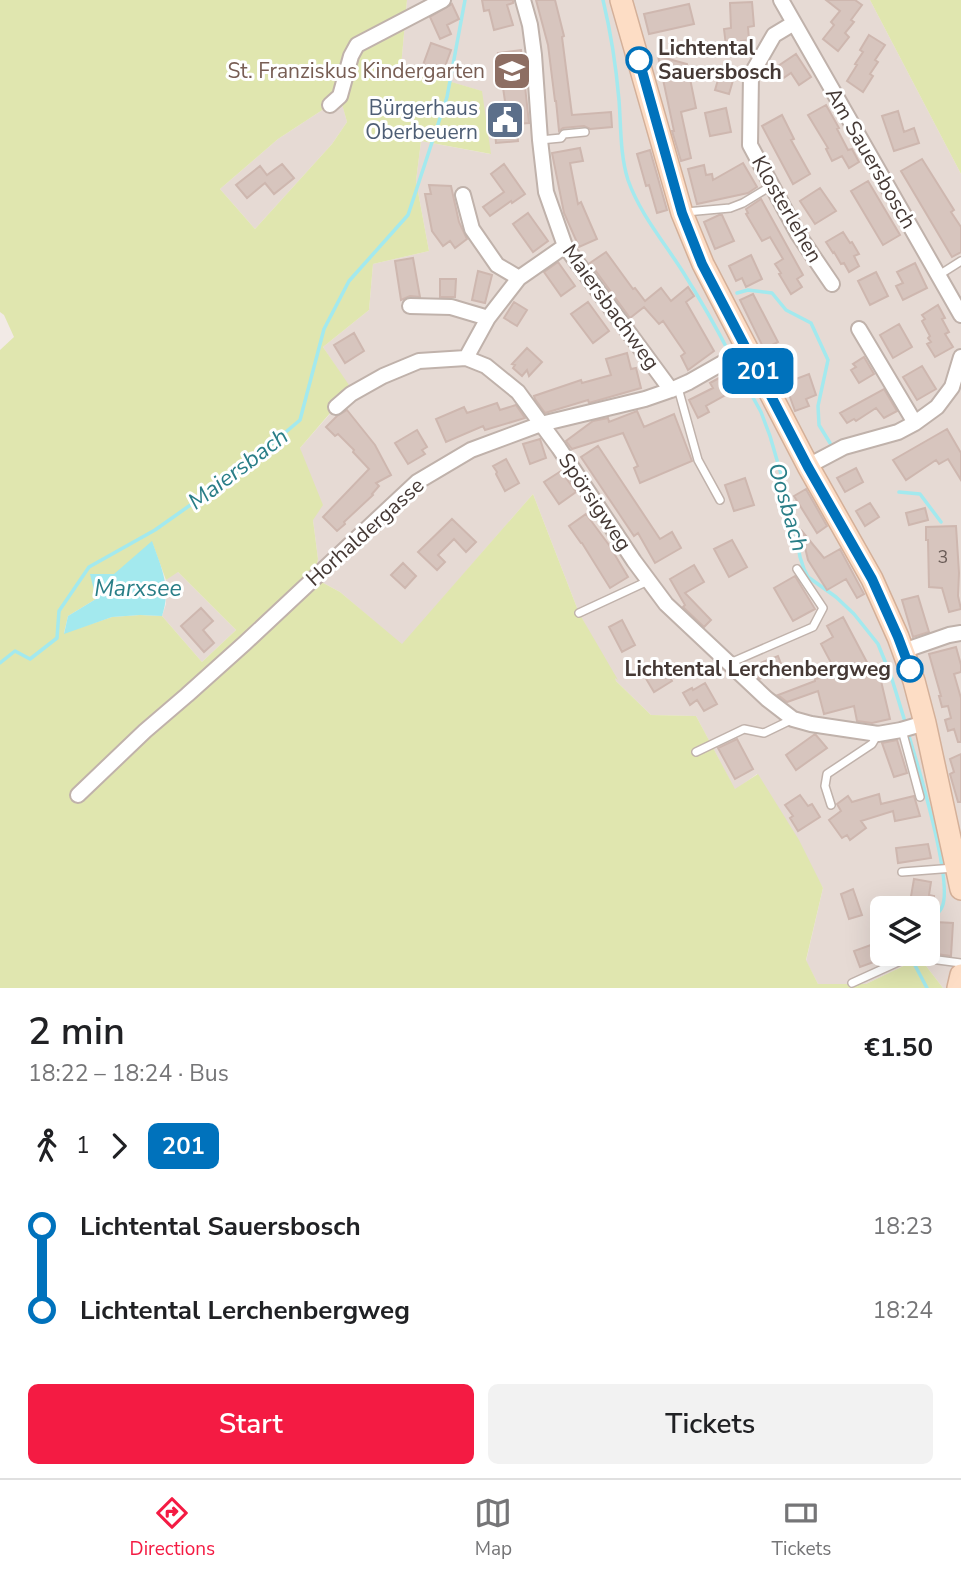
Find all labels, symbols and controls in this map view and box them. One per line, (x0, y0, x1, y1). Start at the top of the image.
place label: Lichtental Sauersbosch (658, 34, 782, 86)
marker: Lichtental Sauersbosch (626, 47, 652, 73)
school or university icon: St. Franziskus Kindergarten (491, 50, 533, 92)
place label: St. Franziskus Kindergarten (227, 57, 485, 85)
street label: Am Sauersbosch (819, 82, 923, 234)
place label: Bürgerhaus Oberbeuern (365, 94, 478, 146)
public building icon: Bürgerhaus Oberbeuern (484, 99, 526, 141)
street label: Klosterlehen (745, 150, 829, 268)
street label: Maiersbachweg (556, 239, 666, 375)
line badge: 201 (718, 348, 798, 394)
text: 201 (736, 355, 780, 387)
water label: Maiersbach (182, 421, 294, 517)
street label: Spörsigweg (552, 448, 638, 556)
water label: Oosbach (761, 459, 815, 555)
street label: Horhaldergasse (300, 471, 430, 593)
house number: 3 (938, 545, 948, 569)
water label: Marxsee (94, 573, 182, 604)
place label: Lichtental Lerchenbergweg (625, 655, 891, 683)
marker: Lichtental Lerchenbergweg (897, 656, 923, 682)
map controls (870, 896, 940, 966)
button: layers (870, 896, 940, 966)
text: 2 min (28, 1006, 125, 1057)
text: €1.50 (864, 1030, 933, 1065)
text: 18:22 – 18:24 · Bus (28, 1058, 229, 1089)
icon: walk (28, 1127, 66, 1165)
icon: forward (100, 1127, 138, 1165)
text: 1 (76, 1130, 90, 1161)
text: 201 (162, 1130, 205, 1162)
text: Lichtental Sauersbosch (80, 1209, 361, 1244)
text: 18:23 (873, 1211, 933, 1242)
text: Lichtental Lerchenbergweg (80, 1293, 410, 1328)
text: 18:24 (873, 1295, 933, 1326)
button: Start (28, 1384, 474, 1464)
button: Tickets (488, 1384, 933, 1464)
tab: Directions (130, 1494, 215, 1562)
tab: Map (474, 1494, 512, 1562)
tab: Tickets (772, 1494, 831, 1562)

